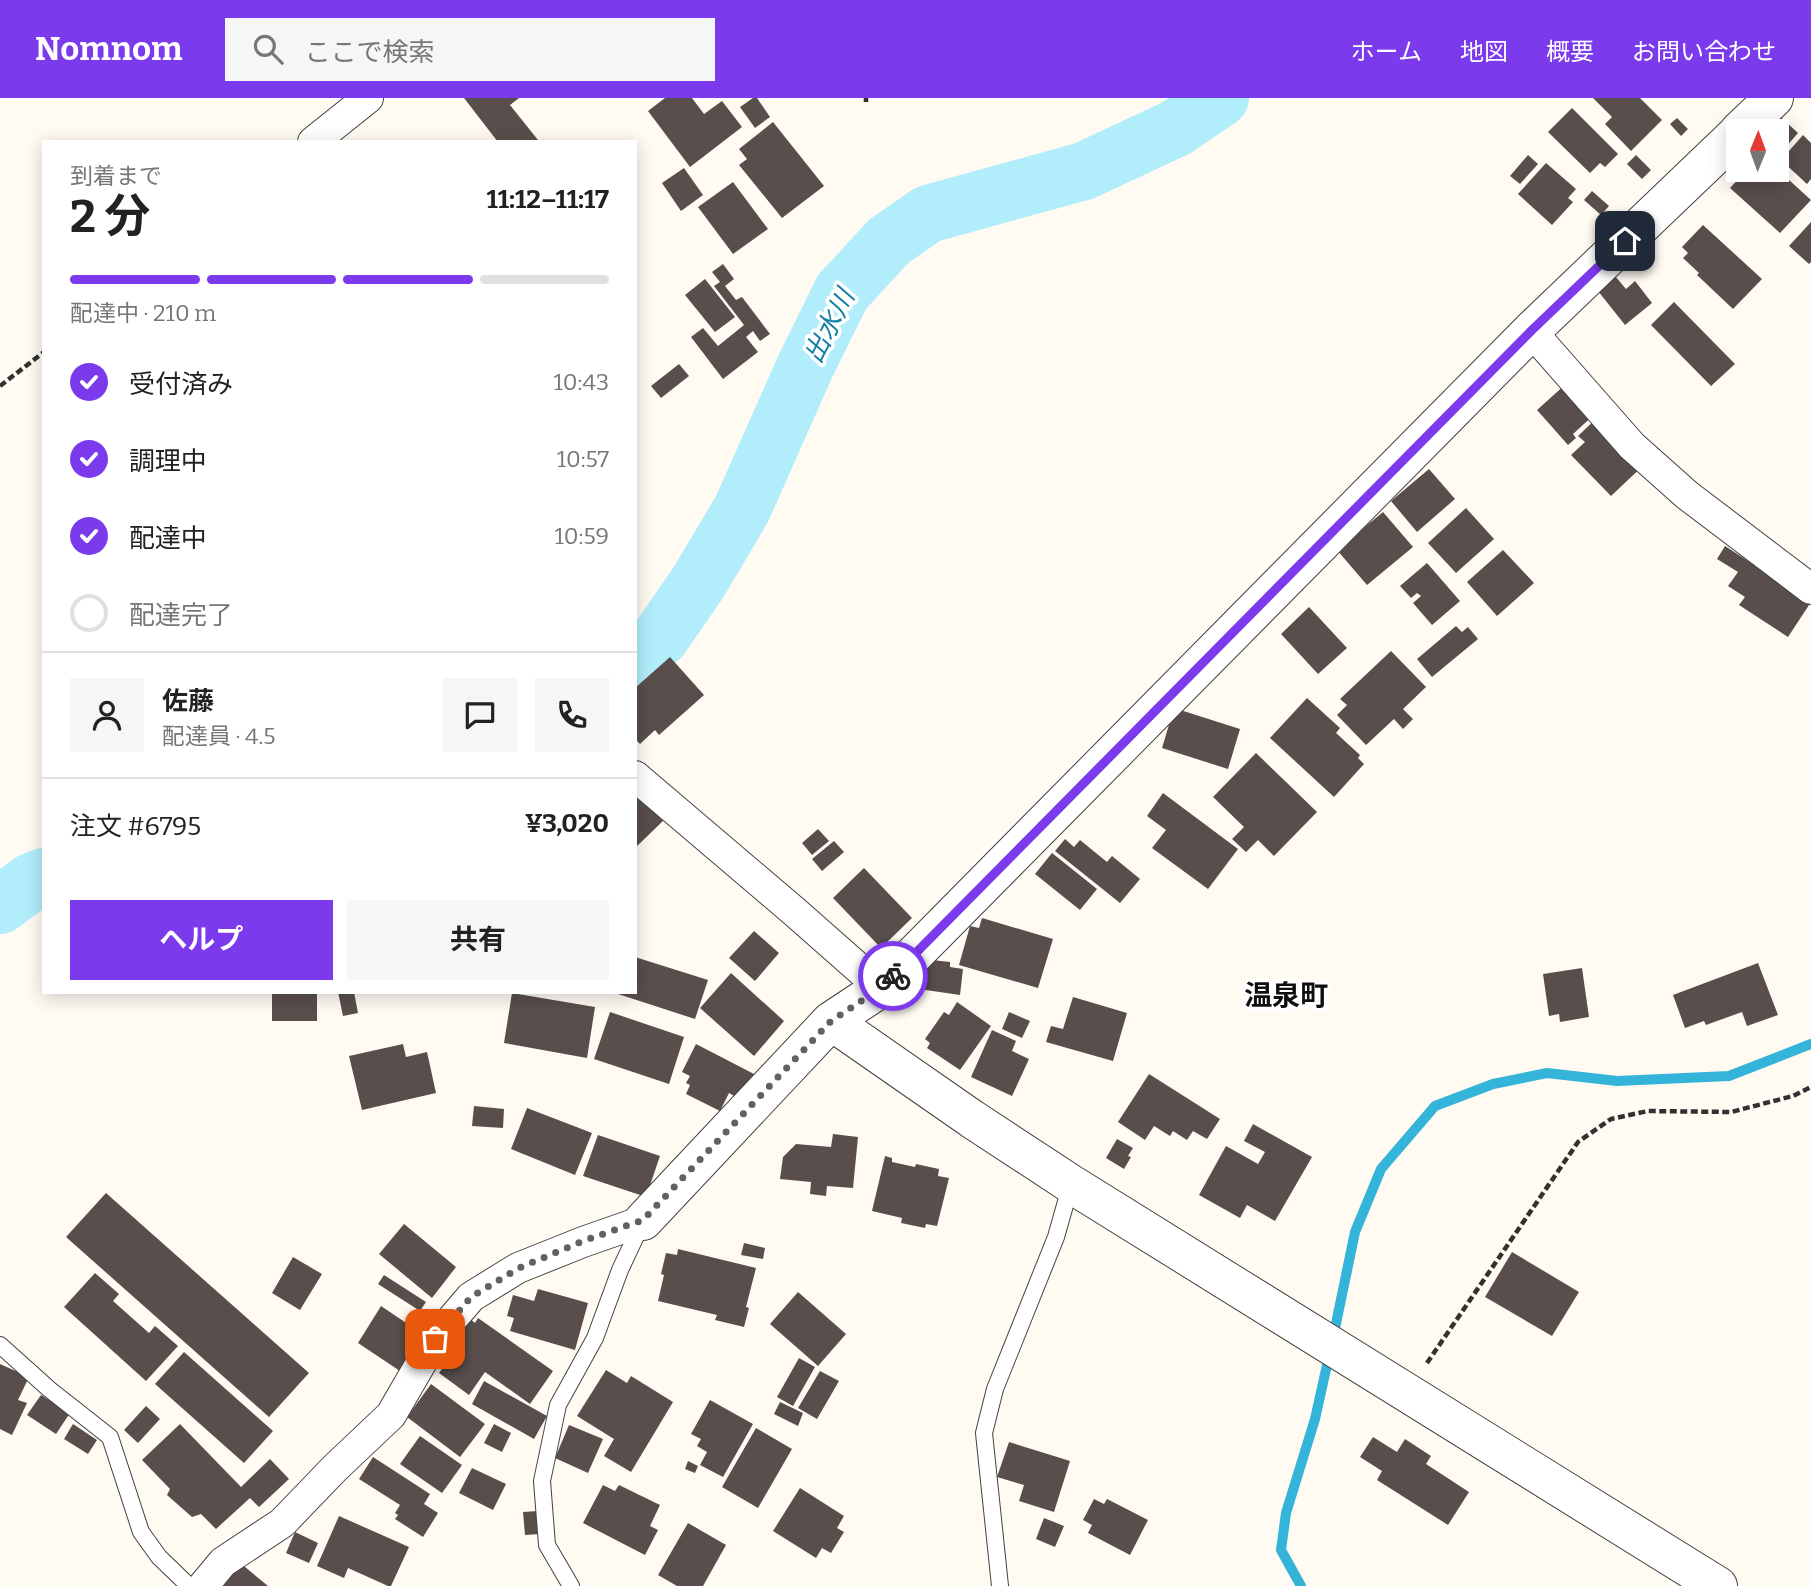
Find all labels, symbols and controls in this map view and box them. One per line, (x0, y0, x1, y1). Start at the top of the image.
search box (225, 18, 715, 81)
text: Nomnom (35, 29, 183, 69)
icon: search (249, 30, 287, 68)
text: ここで検索 (305, 37, 435, 68)
text: ホーム (1351, 38, 1422, 66)
text: 地図 (1460, 38, 1508, 66)
text: 概要 (1546, 38, 1594, 66)
text: お問い合わせ (1632, 38, 1776, 66)
north arrow (1726, 119, 1788, 182)
map controls (1726, 119, 1789, 182)
text: 到着まで (70, 162, 162, 190)
text: 11:12–11:17 (487, 184, 609, 215)
text: 2 分 (70, 189, 150, 244)
pin (1595, 211, 1655, 271)
icon: home (1606, 222, 1644, 260)
water label: 出水川 (798, 282, 862, 368)
text: 配達中 · 210 m (70, 299, 216, 327)
icon: check (70, 363, 108, 401)
text: 10:43 (554, 368, 609, 396)
text: 受付済み (129, 369, 233, 400)
icon: check (70, 440, 108, 478)
text: 10:57 (557, 445, 609, 473)
text: 調理中 (129, 446, 207, 477)
icon: check (70, 517, 108, 555)
text: 10:59 (555, 522, 609, 550)
text: 配達中 (129, 523, 207, 554)
text: 配達完了 (129, 600, 233, 631)
button: person (70, 678, 144, 752)
button: chat (443, 678, 517, 752)
button: phone (535, 678, 609, 752)
text: 佐藤 (162, 686, 214, 717)
text: 配達員 · 4.5 (162, 722, 276, 750)
text: ¥3,020 (525, 808, 609, 839)
text: 注文 #6795 (70, 811, 201, 842)
button: ヘルプ (70, 900, 333, 980)
button: 共有 (347, 900, 609, 980)
courier (858, 941, 928, 1011)
icon: bike (874, 957, 912, 995)
district label: 温泉町 (1244, 979, 1328, 1012)
pin (405, 1309, 465, 1369)
icon: bag (416, 1320, 454, 1358)

